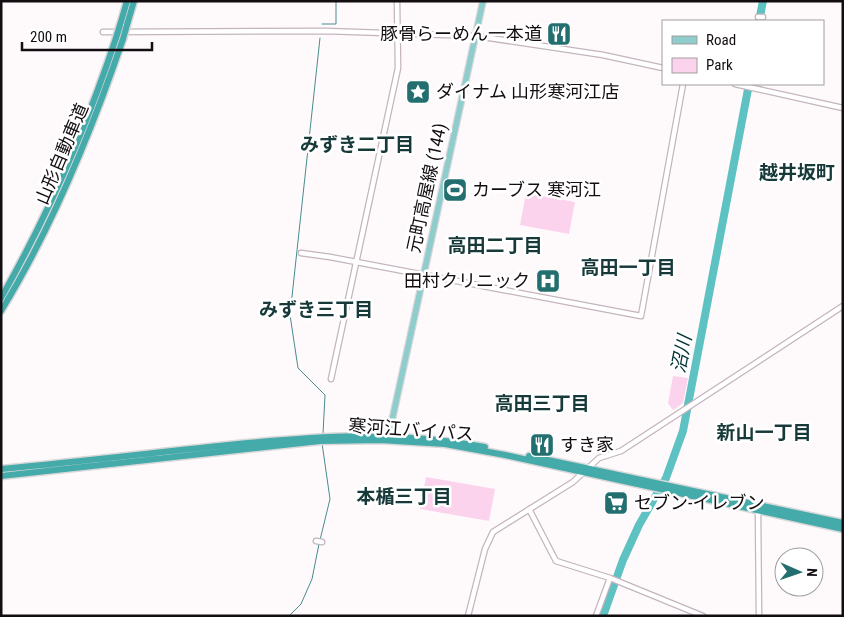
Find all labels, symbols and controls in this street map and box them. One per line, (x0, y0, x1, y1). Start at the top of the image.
scale bar (22, 20, 152, 52)
legend (662, 20, 824, 85)
restaurant icon: 豚骨らーめん一本道 (546, 21, 572, 47)
place label: 豚骨らーめん一本道 (380, 23, 542, 44)
text: 200 m (30, 28, 67, 46)
text: Road (706, 31, 736, 49)
text: Park (706, 56, 733, 74)
place icon: ダイナム 山形寒河江店 (405, 79, 431, 105)
place label: ダイナム 山形寒河江店 (436, 81, 619, 102)
street label: 山形自動車道 (31, 100, 92, 208)
street label: 元町高屋線 (144) (402, 121, 452, 255)
district label: みずき二丁目 (300, 133, 414, 156)
district label: 越井坂町 (759, 161, 835, 184)
sports icon: カーブス 寒河江 (442, 177, 468, 203)
place label: カーブス 寒河江 (472, 179, 601, 200)
district label: 高田二丁目 (447, 234, 543, 257)
district label: 高田一丁目 (580, 256, 676, 279)
hospital icon: 田村クリニック (535, 268, 561, 294)
place label: 田村クリニック (404, 270, 530, 291)
district label: みずき三丁目 (259, 298, 373, 321)
water label: 沼川 (667, 331, 697, 375)
district label: 高田三丁目 (494, 392, 590, 415)
street label: 寒河江バイパス (348, 415, 474, 444)
district label: 新山一丁目 (716, 421, 812, 444)
restaurant icon: すき家 (529, 432, 555, 458)
place label: すき家 (560, 434, 614, 455)
district label: 本楯三丁目 (356, 485, 452, 508)
supermarket icon: セブン-イレブン (603, 490, 629, 516)
place label: セブン-イレブン (634, 492, 764, 513)
north arrow (774, 547, 824, 597)
text: N (804, 568, 820, 577)

